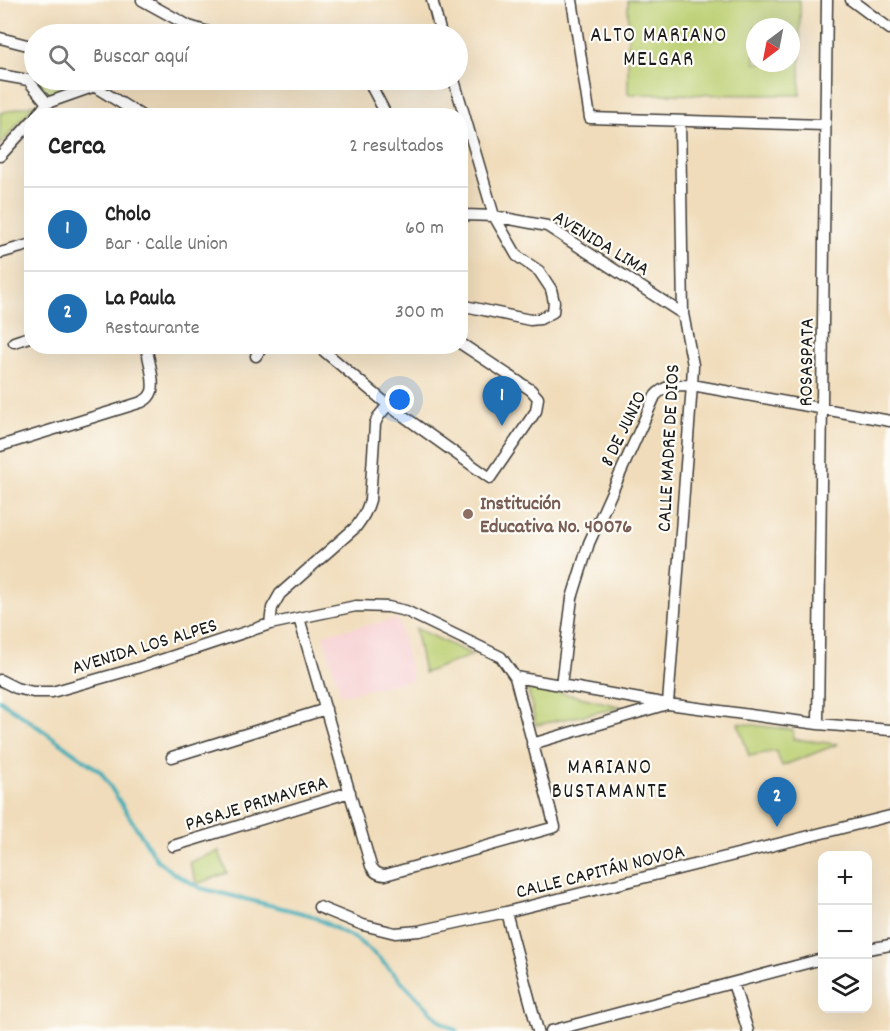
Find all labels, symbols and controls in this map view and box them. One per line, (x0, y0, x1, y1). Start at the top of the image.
north arrow (746, 18, 800, 72)
district label: ALTO MARIANO MELGAR (590, 22, 728, 76)
search box (24, 24, 468, 90)
icon: search (45, 41, 78, 74)
text: Buscar aquí (93, 42, 188, 73)
text: Cerca (48, 129, 105, 166)
text: 2 resultados (349, 133, 444, 161)
text: Cholo (105, 200, 151, 231)
street label: AVENIDA LIMA (547, 205, 654, 285)
text: 1 (65, 215, 70, 243)
text: 60 m (405, 215, 444, 243)
text: Bar · Calle Union (105, 231, 228, 259)
text: La Paula (105, 284, 175, 315)
text: 2 (63, 299, 72, 327)
text: 300 m (395, 299, 444, 327)
text: Restaurante (105, 315, 200, 343)
street label: ROSASPATA (793, 317, 823, 407)
street label: CALLE MADRE DE DIOS (652, 364, 688, 533)
pin: 1 (482, 376, 522, 426)
your location (385, 385, 414, 414)
street label: 8 DE JUNIO (594, 387, 655, 472)
place label: Institución Educativa No. 40076 (480, 491, 632, 542)
marker: Institución Educativa No. 40076 (461, 507, 475, 521)
street label: AVENIDA LOS ALPES (69, 612, 221, 683)
district label: MARIANO BUSTAMANTE (552, 754, 668, 808)
street label: PASAJE PRIMAVERA (182, 770, 332, 840)
pin: 2 (758, 778, 796, 827)
street label: CALLE CAPITÁN NOVOA (513, 838, 688, 907)
map controls (818, 851, 872, 1013)
button: + (818, 851, 872, 905)
button: − (818, 905, 872, 959)
button: layers (818, 959, 872, 1013)

